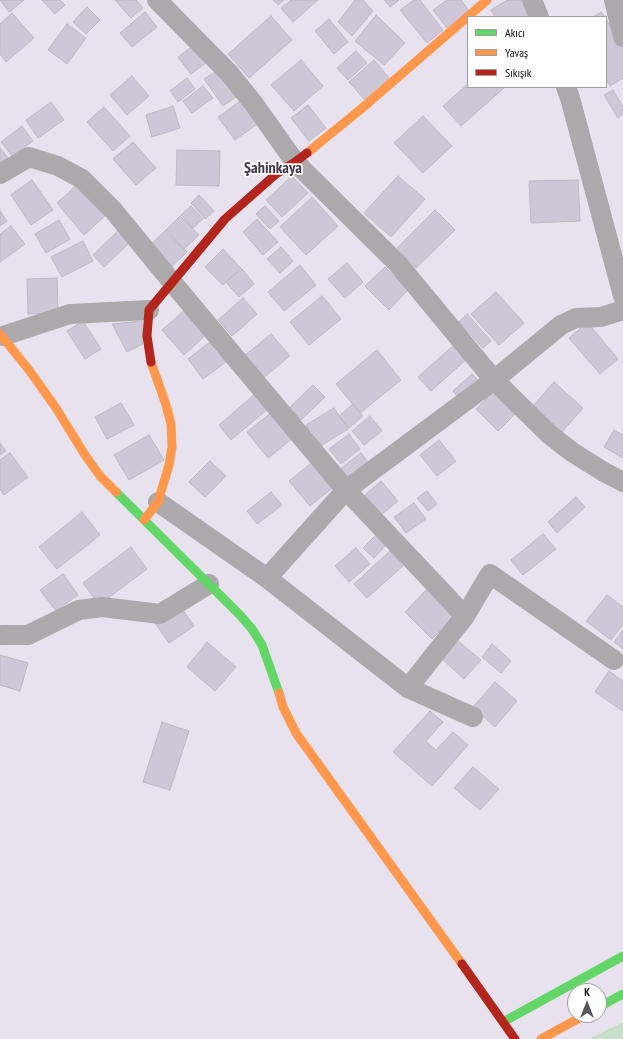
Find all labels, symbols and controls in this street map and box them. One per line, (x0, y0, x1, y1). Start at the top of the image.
legend (467, 16, 607, 88)
text: Akıcı (505, 25, 525, 40)
text: Yavaş (505, 45, 528, 60)
text: Sıkışık (505, 65, 531, 80)
district label: Şahinkaya (244, 158, 302, 178)
north arrow (567, 983, 607, 1023)
text: K (584, 985, 590, 999)

